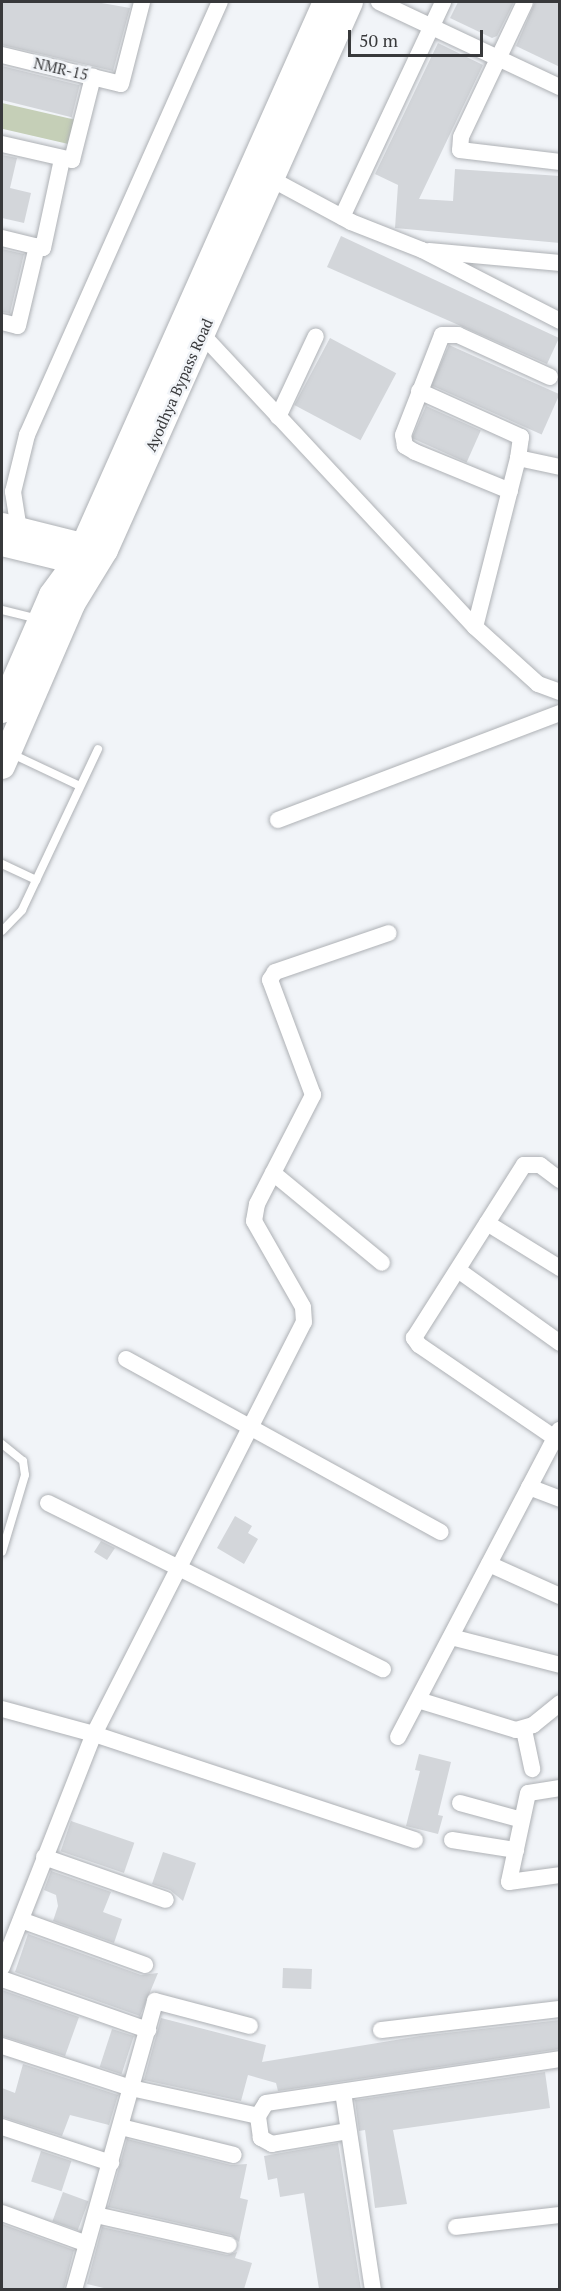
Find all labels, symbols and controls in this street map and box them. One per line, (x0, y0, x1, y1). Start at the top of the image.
scale bar (351, 18, 486, 56)
text: 50 m (359, 28, 398, 52)
street label: NMR-15 (32, 54, 90, 84)
street label: Ayodhya Bypass Road (142, 316, 216, 454)

